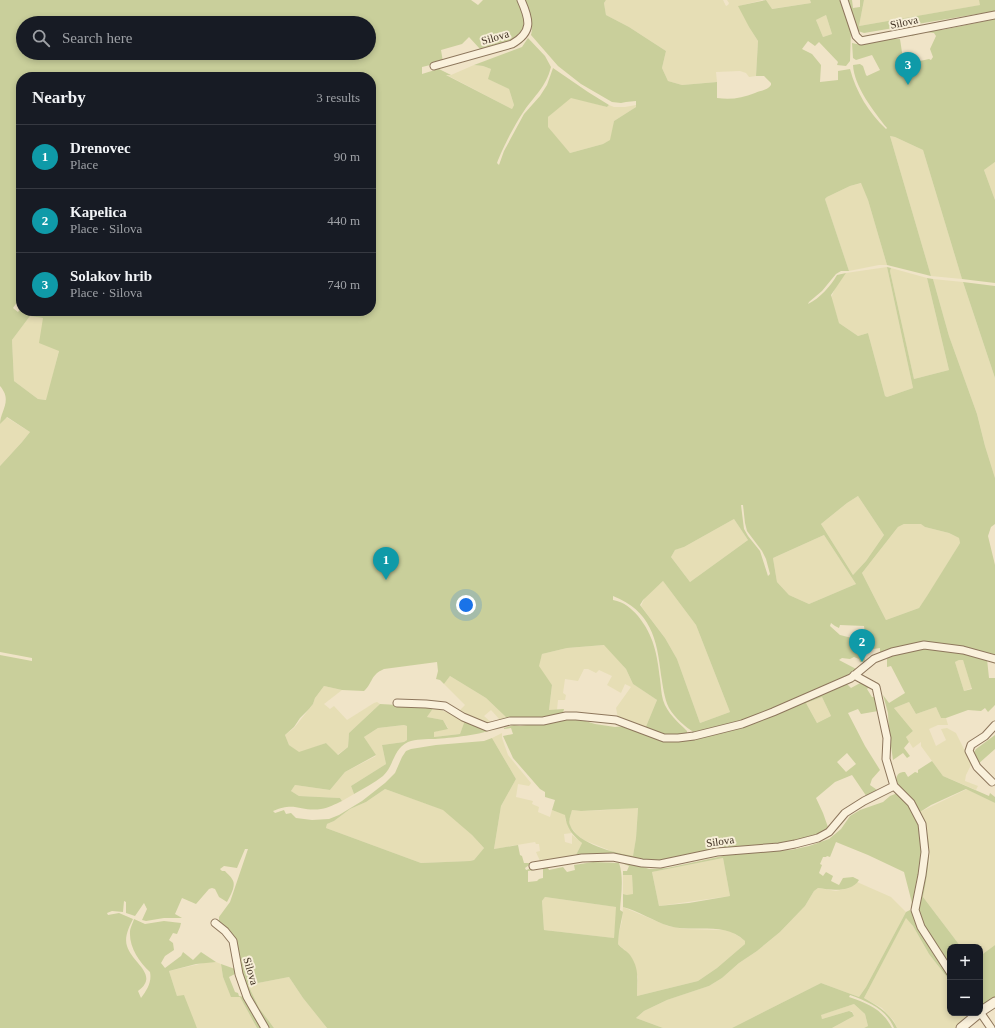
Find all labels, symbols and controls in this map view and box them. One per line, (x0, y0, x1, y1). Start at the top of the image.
street label: Silova (889, 13, 919, 31)
search box (16, 16, 376, 60)
icon: search (30, 27, 52, 49)
street label: Silova (480, 27, 510, 47)
text: Search here (62, 30, 132, 46)
pin: 3 (895, 52, 921, 85)
text: Nearby (32, 88, 86, 107)
text: 3 results (316, 90, 360, 105)
text: Drenovec (70, 140, 131, 156)
text: 1 (42, 149, 48, 164)
text: 90 m (334, 149, 360, 164)
text: Place (70, 157, 98, 172)
text: Kapelica (70, 204, 127, 220)
text: 2 (42, 213, 48, 228)
text: 440 m (327, 213, 360, 228)
text: Place · Silova (70, 221, 142, 236)
text: Solakov hrib (70, 268, 152, 284)
text: 3 (42, 277, 48, 292)
text: 740 m (327, 277, 360, 292)
text: Place · Silova (70, 285, 142, 300)
pin: 1 (373, 547, 399, 580)
your location (456, 595, 476, 615)
pin: 2 (849, 629, 875, 662)
street label: Silova (705, 833, 735, 849)
map controls (947, 944, 983, 1016)
button: + (947, 944, 983, 980)
street label: Silova (241, 956, 261, 986)
button: − (947, 980, 983, 1016)

